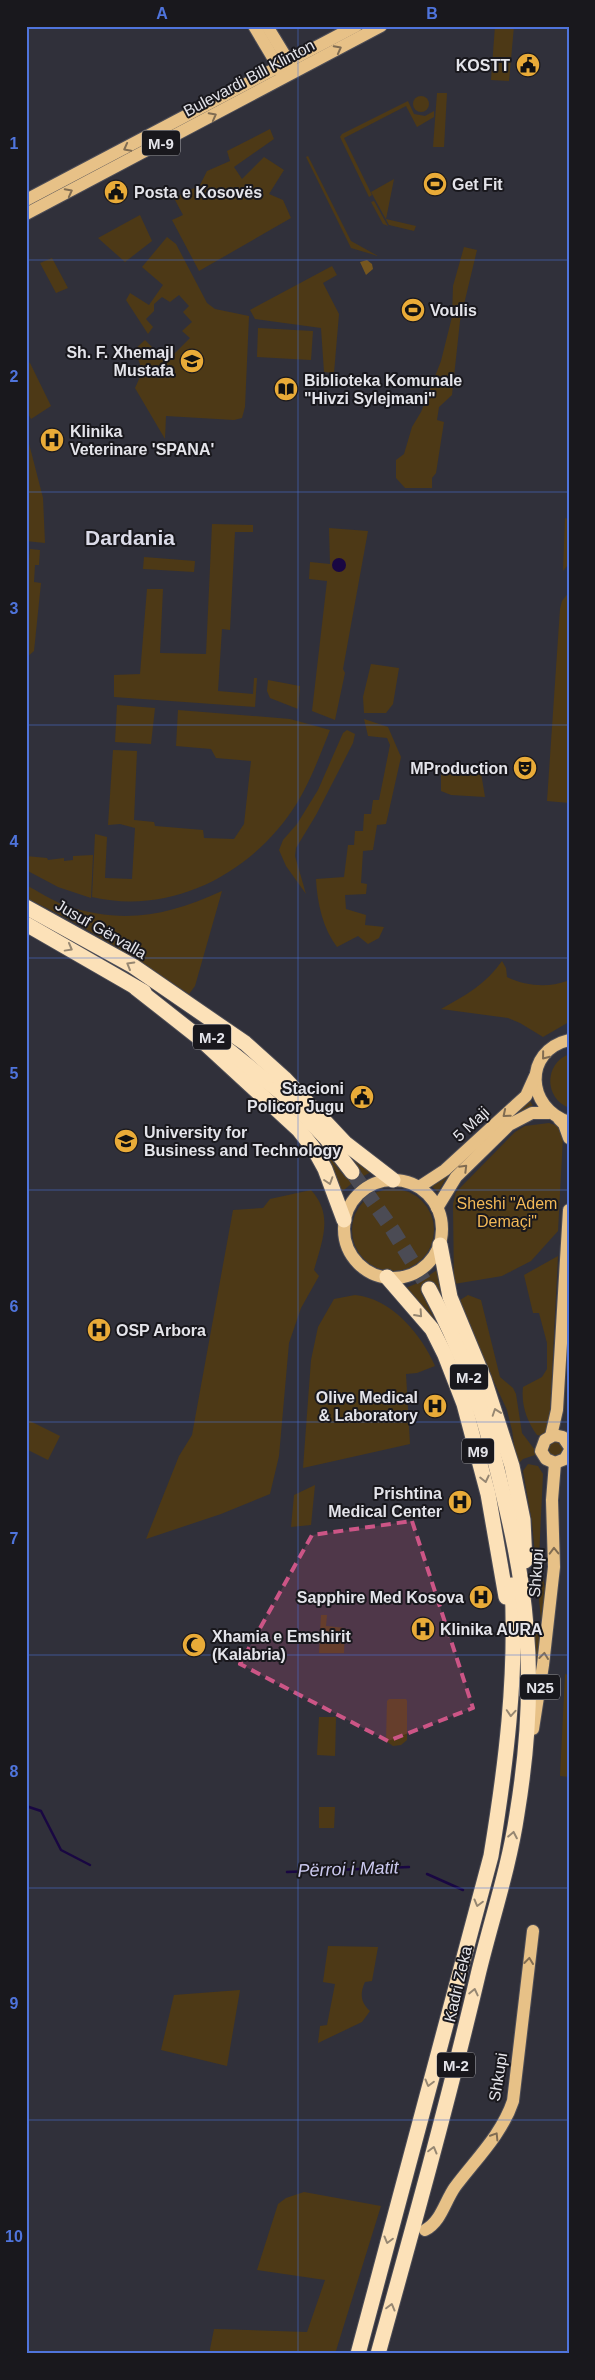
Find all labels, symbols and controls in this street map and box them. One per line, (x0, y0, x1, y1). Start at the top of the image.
text: A (156, 5, 168, 22)
text: B (426, 5, 438, 22)
street label: Bulevardi Bill Klinton (181, 36, 317, 120)
one-way arrow (333, 45, 342, 55)
public building icon: KOSTT (515, 52, 541, 78)
place label: KOSTT (456, 57, 510, 74)
one-way arrow (208, 112, 217, 122)
road number: M-9 (142, 130, 180, 156)
text: 1 (10, 135, 19, 152)
one-way arrow (123, 141, 132, 151)
sports icon: Get Fit (422, 171, 448, 197)
place label: Get Fit (452, 176, 503, 193)
public building icon: Posta e Kosovës (103, 179, 129, 205)
place label: Posta e Kosovës (134, 184, 262, 201)
one-way arrow (64, 188, 73, 198)
sports icon: Voulis (400, 297, 426, 323)
place label: Voulis (430, 302, 477, 319)
place label: Sh. F. Xhemajl Mustafa (66, 344, 174, 379)
school or university icon: Sh. F. Xhemajl Mustafa (179, 348, 205, 374)
text: 2 (10, 368, 19, 385)
place label: Biblioteka Komunale "Hivzi Sylejmani" (304, 372, 462, 407)
library icon: Biblioteka Komunale "Hivzi Sylejmani" (273, 376, 299, 402)
place label: Klinika Veterinare 'SPANA' (70, 423, 214, 458)
hospital icon: Klinika Veterinare 'SPANA' (39, 427, 65, 453)
district label: Dardania (85, 526, 175, 549)
text: 3 (10, 600, 19, 617)
theatre icon: MProduction (512, 755, 538, 781)
place label: MProduction (410, 760, 508, 777)
text: 4 (10, 833, 19, 850)
street label: Jusuf Gërvalla (52, 896, 150, 962)
one-way arrow (63, 942, 72, 952)
one-way arrow (126, 961, 135, 971)
road number: M-2 (193, 1024, 231, 1050)
one-way arrow (542, 1050, 551, 1059)
text: 5 (10, 1065, 19, 1082)
place label: Stacioni Policor Jugu (247, 1080, 344, 1115)
public building icon: Stacioni Policor Jugu (349, 1084, 375, 1110)
street label: 5 Maji (450, 1103, 492, 1145)
one-way arrow (503, 1108, 512, 1116)
place label: University for Business and Technology (144, 1124, 341, 1159)
school or university icon: University for Business and Technology (113, 1128, 139, 1154)
one-way arrow (459, 1165, 468, 1174)
one-way arrow (324, 1176, 334, 1184)
park label: Sheshi "Adem Demaçi" (457, 1195, 557, 1230)
text: 6 (10, 1298, 19, 1315)
one-way arrow (413, 1308, 422, 1317)
hospital icon: OSP Arbora (86, 1317, 112, 1343)
place label: OSP Arbora (116, 1322, 206, 1339)
road number: M-2 (450, 1364, 488, 1390)
place label: Olive Medical & Laboratory (316, 1389, 418, 1424)
hospital icon: Olive Medical & Laboratory (422, 1393, 448, 1419)
one-way arrow (492, 1409, 502, 1417)
road number: M9 (462, 1438, 494, 1464)
one-way arrow (479, 1475, 490, 1484)
place label: Prishtina Medical Center (328, 1485, 442, 1520)
hospital icon: Prishtina Medical Center (447, 1489, 473, 1515)
text: 7 (10, 1530, 19, 1547)
one-way arrow (549, 1546, 560, 1554)
street label: Shkupi (526, 1548, 546, 1598)
hospital icon: Sapphire Med Kosova (468, 1584, 494, 1610)
place label: Sapphire Med Kosova (297, 1589, 464, 1606)
hospital icon: Klinika AURA (410, 1616, 436, 1642)
place label: Klinika AURA (440, 1621, 543, 1638)
place label: Xhamia e Emshirit (Kalabria) (212, 1628, 351, 1663)
mosque icon: Xhamia e Emshirit (Kalabria) (181, 1632, 207, 1658)
one-way arrow (538, 1652, 549, 1660)
road number: N25 (520, 1674, 560, 1700)
one-way arrow (505, 1709, 516, 1717)
text: 8 (10, 1763, 19, 1780)
one-way arrow (508, 1830, 518, 1839)
water label: Përroi i Matit (297, 1857, 400, 1881)
one-way arrow (473, 1899, 484, 1908)
street label: Kadri Zeka (441, 1944, 475, 2024)
one-way arrow (523, 1957, 534, 1965)
one-way arrow (468, 1988, 479, 1997)
text: 9 (10, 1995, 19, 2012)
road number: M-2 (437, 2052, 475, 2078)
street label: Shkupi (486, 2052, 510, 2102)
one-way arrow (425, 2079, 435, 2087)
one-way arrow (489, 2132, 498, 2141)
one-way arrow (428, 2146, 438, 2154)
text: 10 (5, 2228, 23, 2245)
one-way arrow (383, 2236, 394, 2245)
one-way arrow (385, 2302, 396, 2311)

